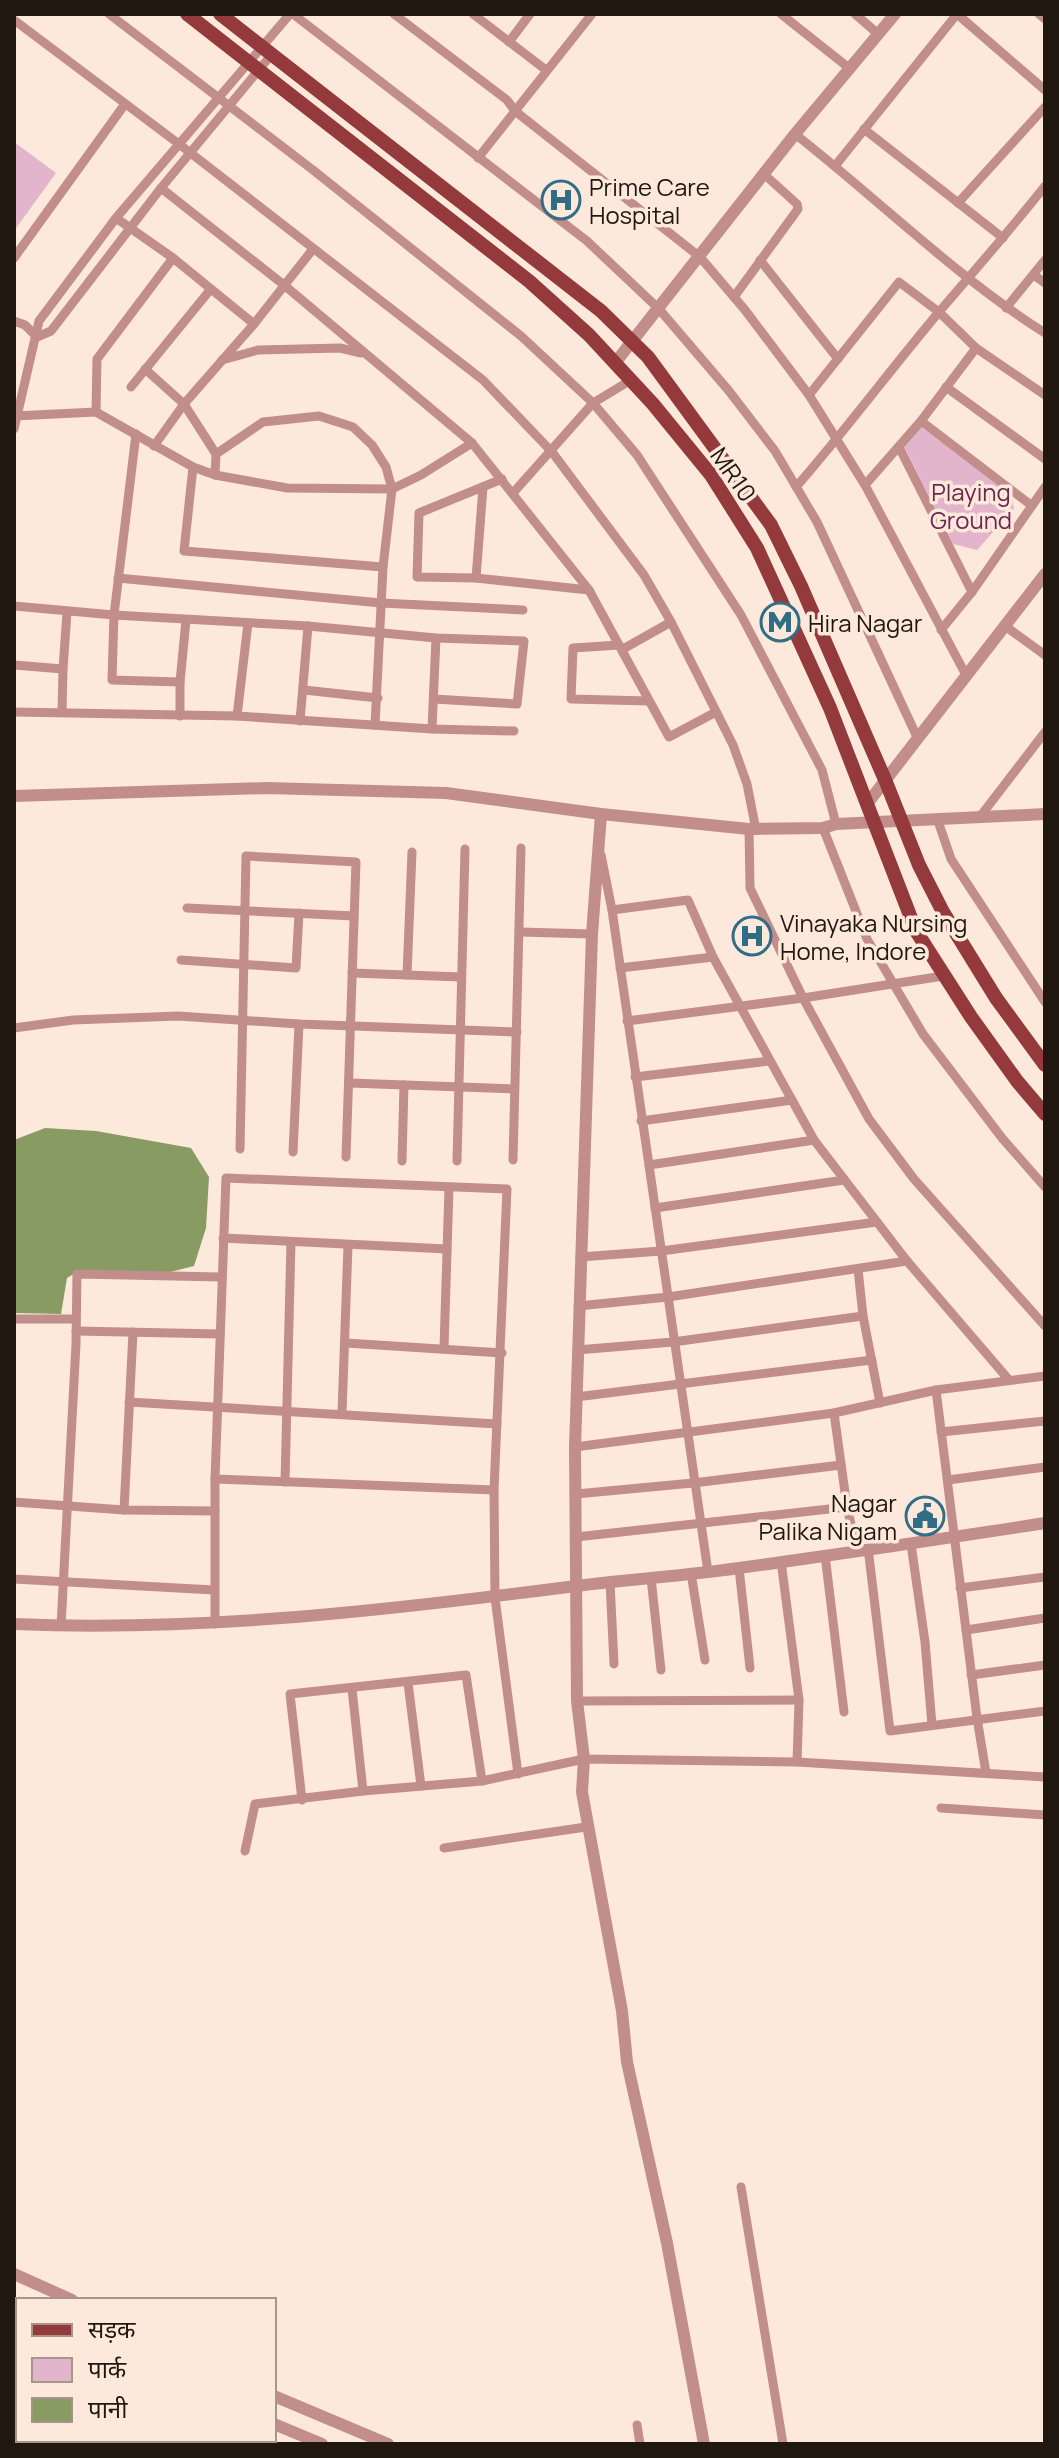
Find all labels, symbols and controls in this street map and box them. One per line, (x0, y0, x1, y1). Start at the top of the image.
place label: Prime Care Hospital (589, 170, 710, 231)
hospital icon: Prime Care Hospital (540, 179, 582, 221)
street label: MR10 (703, 440, 765, 508)
park label: Playing Ground (930, 475, 1012, 536)
metro station icon: Hira Nagar (759, 601, 801, 643)
place label: Hira Nagar (808, 606, 923, 639)
place label: Vinayaka Nursing Home, Indore (780, 906, 968, 967)
hospital icon: Vinayaka Nursing Home, Indore (731, 915, 773, 957)
place label: Nagar Palika Nigam (759, 1486, 897, 1547)
public building icon: Nagar Palika Nigam (904, 1495, 946, 1537)
legend (16, 2298, 276, 2442)
text: सड़क (88, 2312, 136, 2345)
text: पार्क (88, 2352, 127, 2385)
text: पानी (88, 2392, 128, 2425)

